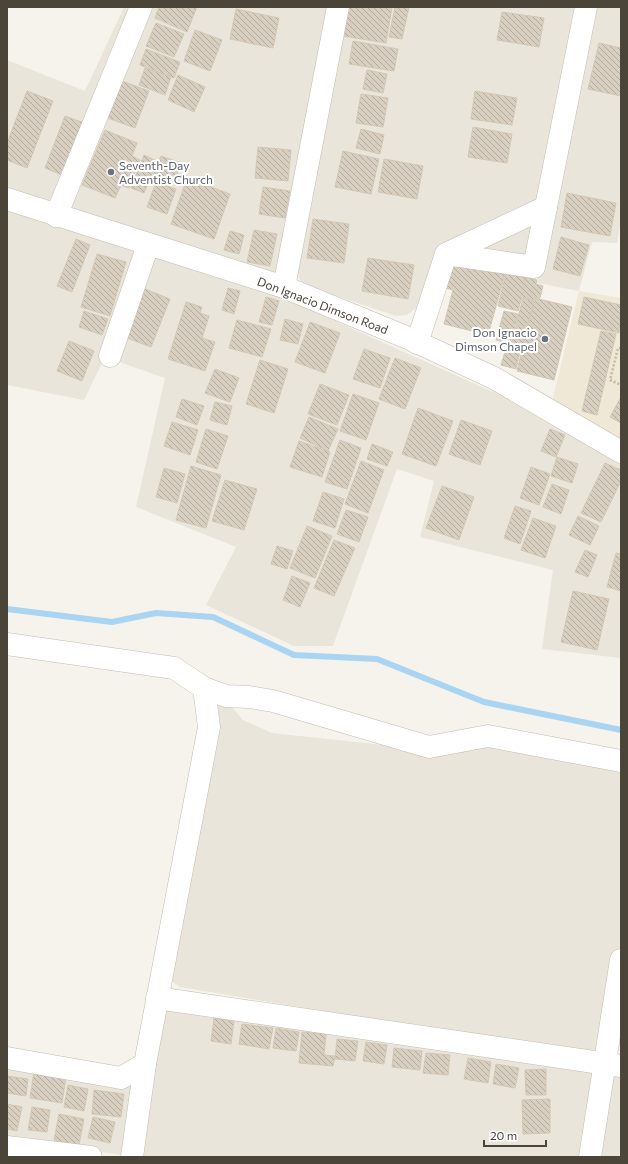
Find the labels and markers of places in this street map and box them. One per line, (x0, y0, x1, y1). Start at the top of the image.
place label: Seventh-Day Adventist Church (119, 158, 213, 186)
marker: Seventh-Day Adventist Church (106, 167, 116, 177)
place label: Don Ignacio Dimson Chapel (455, 325, 537, 353)
marker: Don Ignacio Dimson Chapel (540, 334, 550, 344)

